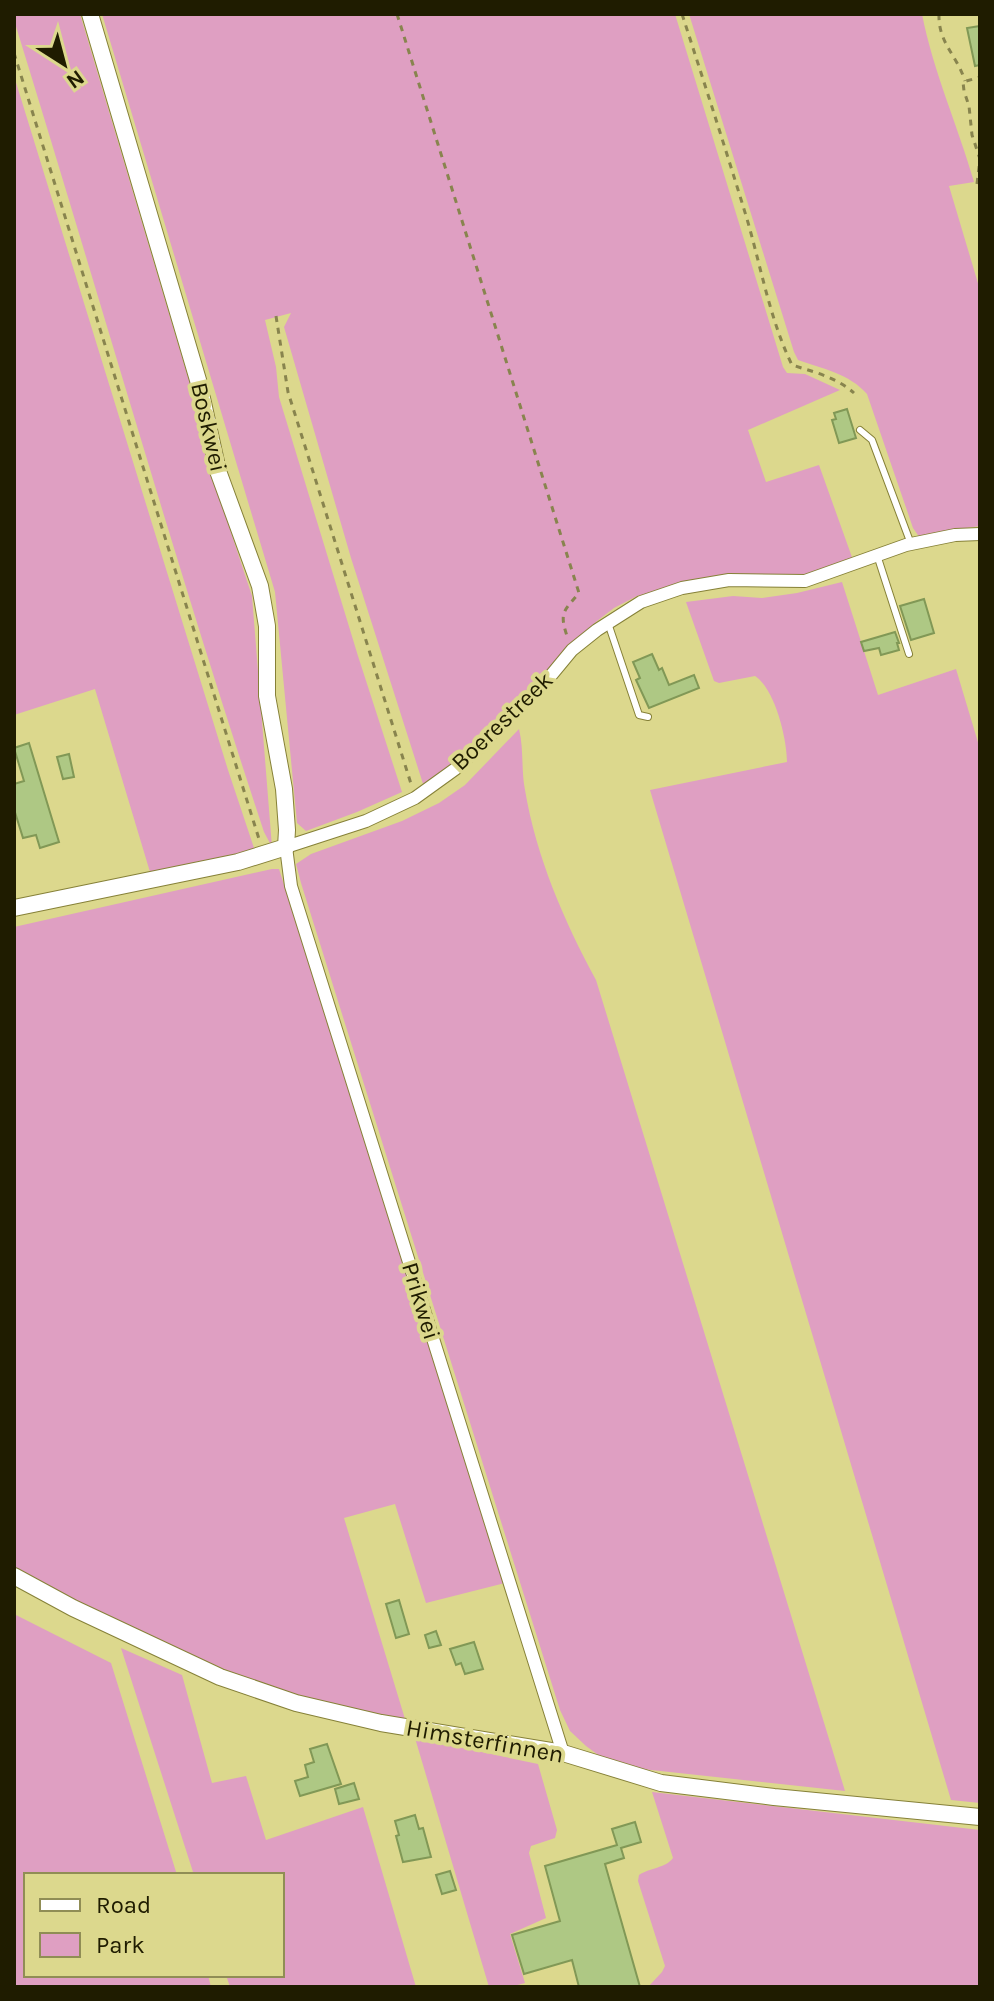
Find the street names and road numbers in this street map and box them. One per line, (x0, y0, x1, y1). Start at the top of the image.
street label: Boskwei (185, 379, 233, 475)
street label: Boerestreek (446, 666, 558, 776)
street label: Prikwei (396, 1259, 446, 1343)
street label: Himsterfinnen (404, 1713, 566, 1769)

